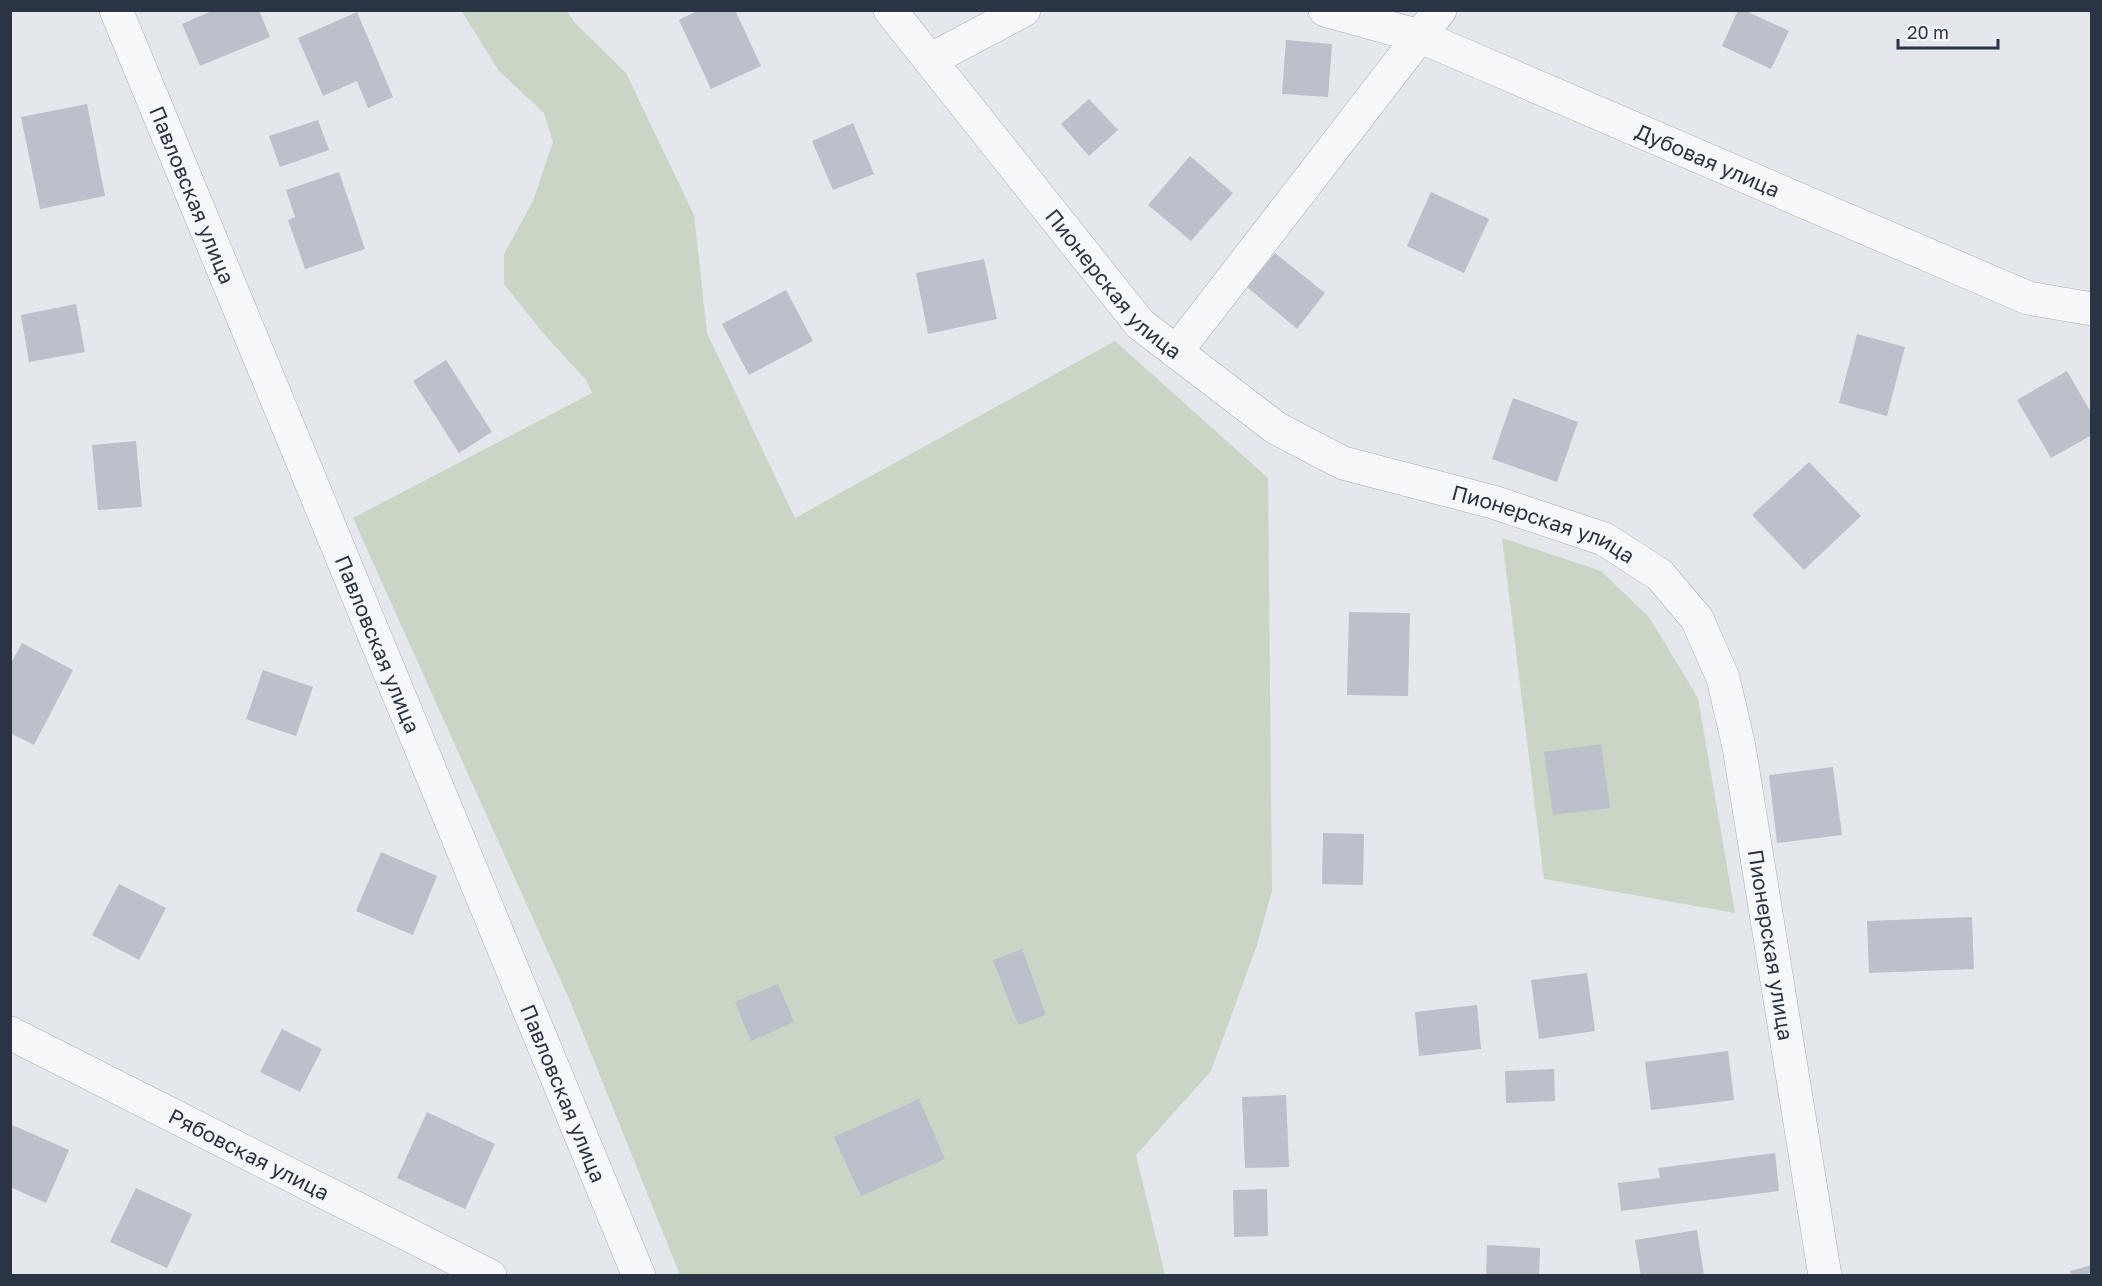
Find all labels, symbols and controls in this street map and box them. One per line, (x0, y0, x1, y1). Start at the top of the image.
scale bar (1898, 12, 1998, 50)
text: 20 m (1907, 21, 1949, 43)
street label: Павловская улица (144, 102, 241, 288)
street label: Дубовая улица (1632, 118, 1784, 203)
street label: Пионерская улица (1040, 203, 1187, 364)
street label: Пионерская улица (1449, 479, 1640, 569)
street label: Павловская улица (330, 551, 426, 737)
street label: Пионерская улица (1743, 847, 1799, 1042)
street label: Павловская улица (515, 1000, 612, 1186)
street label: Рябовская улица (164, 1103, 334, 1206)

